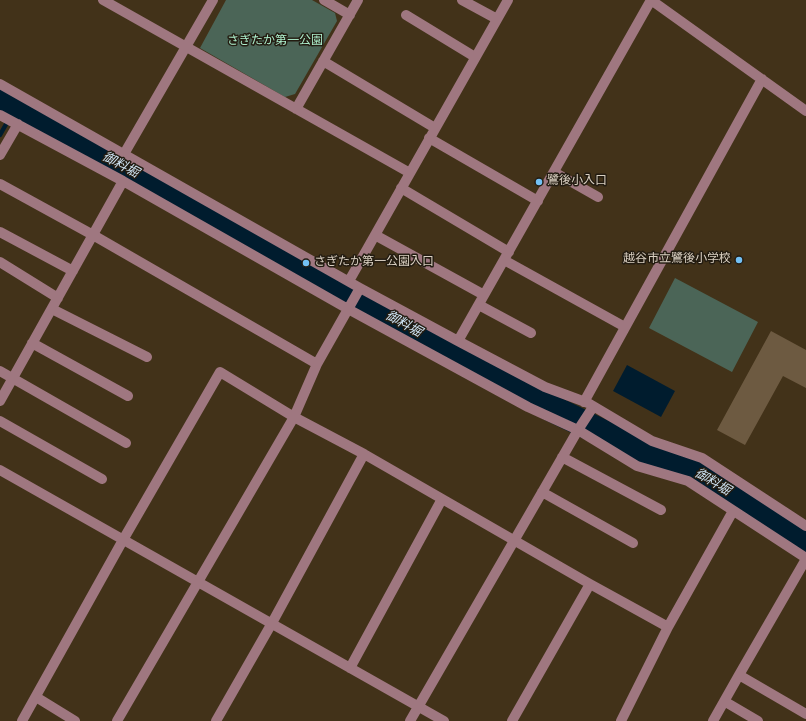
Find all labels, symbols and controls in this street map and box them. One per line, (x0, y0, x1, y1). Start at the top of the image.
park label: さぎたか第一公園 (227, 35, 323, 49)
water label: 御料堀 (99, 150, 141, 182)
place label: 鷺後小入口 (547, 175, 607, 189)
marker: 鷺後小入口 (534, 177, 544, 187)
place label: 越谷市立鷺後小学校 (623, 253, 731, 267)
marker: 越谷市立鷺後小学校 (734, 255, 744, 265)
place label: さぎたか第一公園入口 (314, 256, 434, 270)
marker: さぎたか第一公園入口 (301, 258, 311, 268)
water label: 御料堀 (382, 309, 424, 341)
water label: 御料堀 (691, 466, 733, 500)

